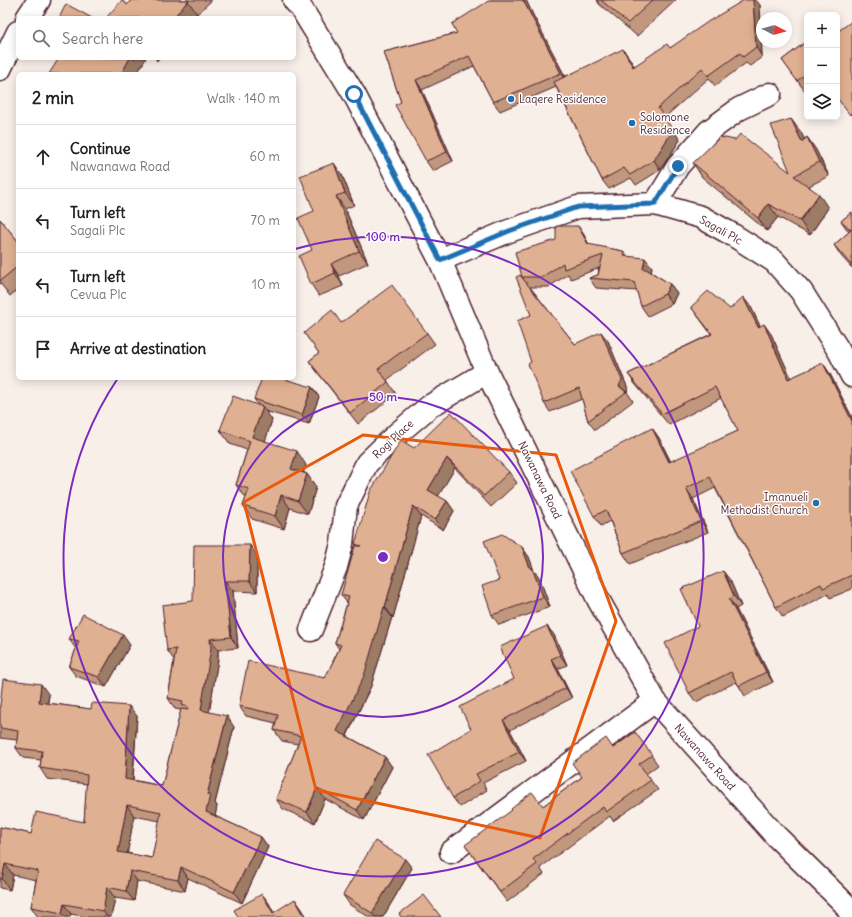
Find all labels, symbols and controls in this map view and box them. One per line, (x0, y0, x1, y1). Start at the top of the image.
north arrow (756, 12, 792, 48)
map controls (804, 12, 840, 120)
button: + (804, 12, 840, 48)
search box (16, 16, 296, 60)
icon: search (30, 27, 52, 49)
text: Search here (62, 29, 143, 48)
button: − (804, 48, 840, 84)
button: layers (804, 84, 840, 120)
route start (345, 85, 363, 103)
text: 2 min (32, 87, 74, 109)
text: Walk · 140 m (207, 90, 280, 107)
place label: Laqere Residence (519, 92, 606, 106)
marker: Laqere Residence (506, 94, 516, 104)
place label: Solomone Residence (640, 110, 690, 137)
marker: Solomone Residence (627, 118, 637, 128)
text: Continue (70, 139, 131, 158)
icon: ahead (32, 146, 54, 168)
text: 60 m (249, 148, 280, 165)
route end (669, 157, 687, 175)
text: Nawanawa Road (70, 158, 170, 175)
text: Turn left (70, 203, 125, 222)
icon: left (32, 210, 54, 232)
text: 70 m (251, 212, 280, 229)
street label: Sagali Plc (697, 212, 745, 248)
text: Sagali Plc (70, 222, 126, 239)
text: 100 m (366, 229, 400, 244)
text: Turn left (70, 267, 125, 286)
icon: left (32, 274, 54, 296)
text: 10 m (252, 276, 280, 293)
text: Cevua Plc (70, 286, 127, 303)
icon: arrive (32, 338, 54, 360)
text: Arrive at destination (70, 339, 206, 358)
text: 50 m (369, 389, 398, 404)
street label: Rogi Place (370, 416, 416, 461)
street label: Nawanawa Road (515, 439, 565, 522)
place label: Imanueli Methodist Church (720, 490, 808, 517)
marker: Imanueli Methodist Church (811, 498, 821, 508)
centre of rings (376, 550, 390, 564)
street label: Nawanawa Road (671, 721, 739, 794)

